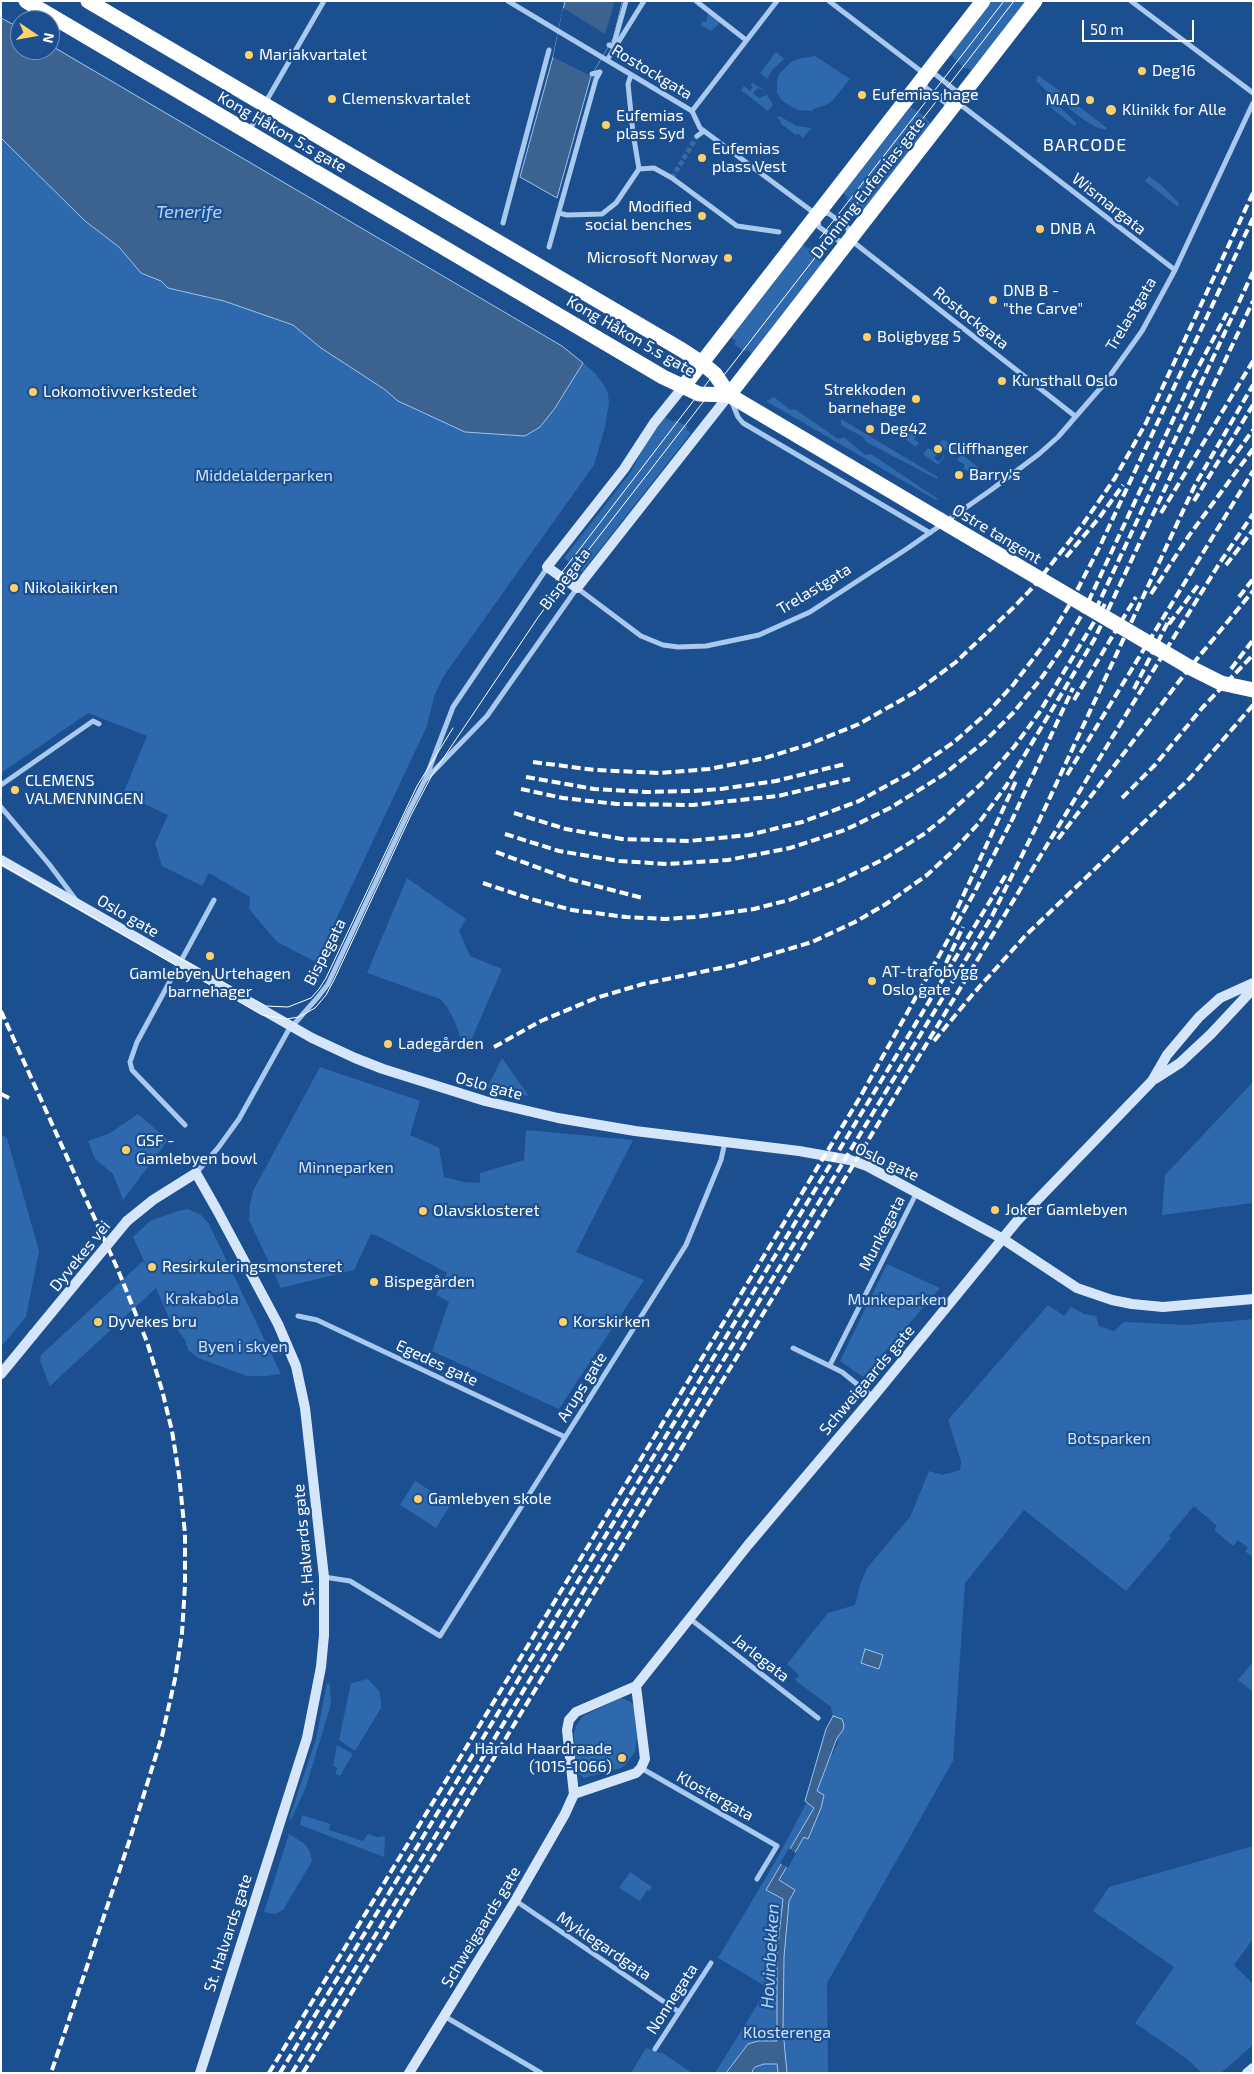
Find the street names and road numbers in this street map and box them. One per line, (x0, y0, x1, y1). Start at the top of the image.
street label: Rostockgata (608, 40, 696, 104)
street label: Kong Håkon 5.s gate (214, 87, 350, 177)
street label: Dronning Eufemias gate (807, 114, 929, 262)
street label: Wismargata (1068, 169, 1150, 239)
street label: Trelastgata (1101, 274, 1161, 354)
street label: Rostockgata (929, 283, 1013, 353)
street label: Kong Håkon 5.s gate (563, 291, 699, 381)
street label: Østre tangent (949, 500, 1045, 568)
street label: Bispegata (536, 544, 594, 614)
street label: Trelastgata (774, 559, 854, 619)
street label: Oslo gate (94, 891, 162, 941)
street label: Bispegata (300, 915, 350, 989)
street label: Oslo gate (453, 1068, 525, 1104)
street label: Oslo gate (852, 1139, 922, 1185)
street label: Munkegata (855, 1192, 909, 1274)
street label: Dyvekes vei (46, 1217, 114, 1295)
street label: Schweigaards gate (815, 1321, 919, 1439)
street label: Egedes gate (393, 1336, 481, 1390)
street label: Arups gate (553, 1349, 611, 1425)
street label: St. Halvards gate (289, 1483, 319, 1607)
street label: Jarlegata (729, 1630, 793, 1686)
street label: Klostergata (673, 1767, 757, 1825)
street label: Schweigaards gate (437, 1863, 525, 1991)
street label: St. Halvards gate (200, 1872, 256, 1994)
street label: Myklegardgata (553, 1907, 655, 1985)
street label: Nonnegata (642, 1960, 702, 2038)

